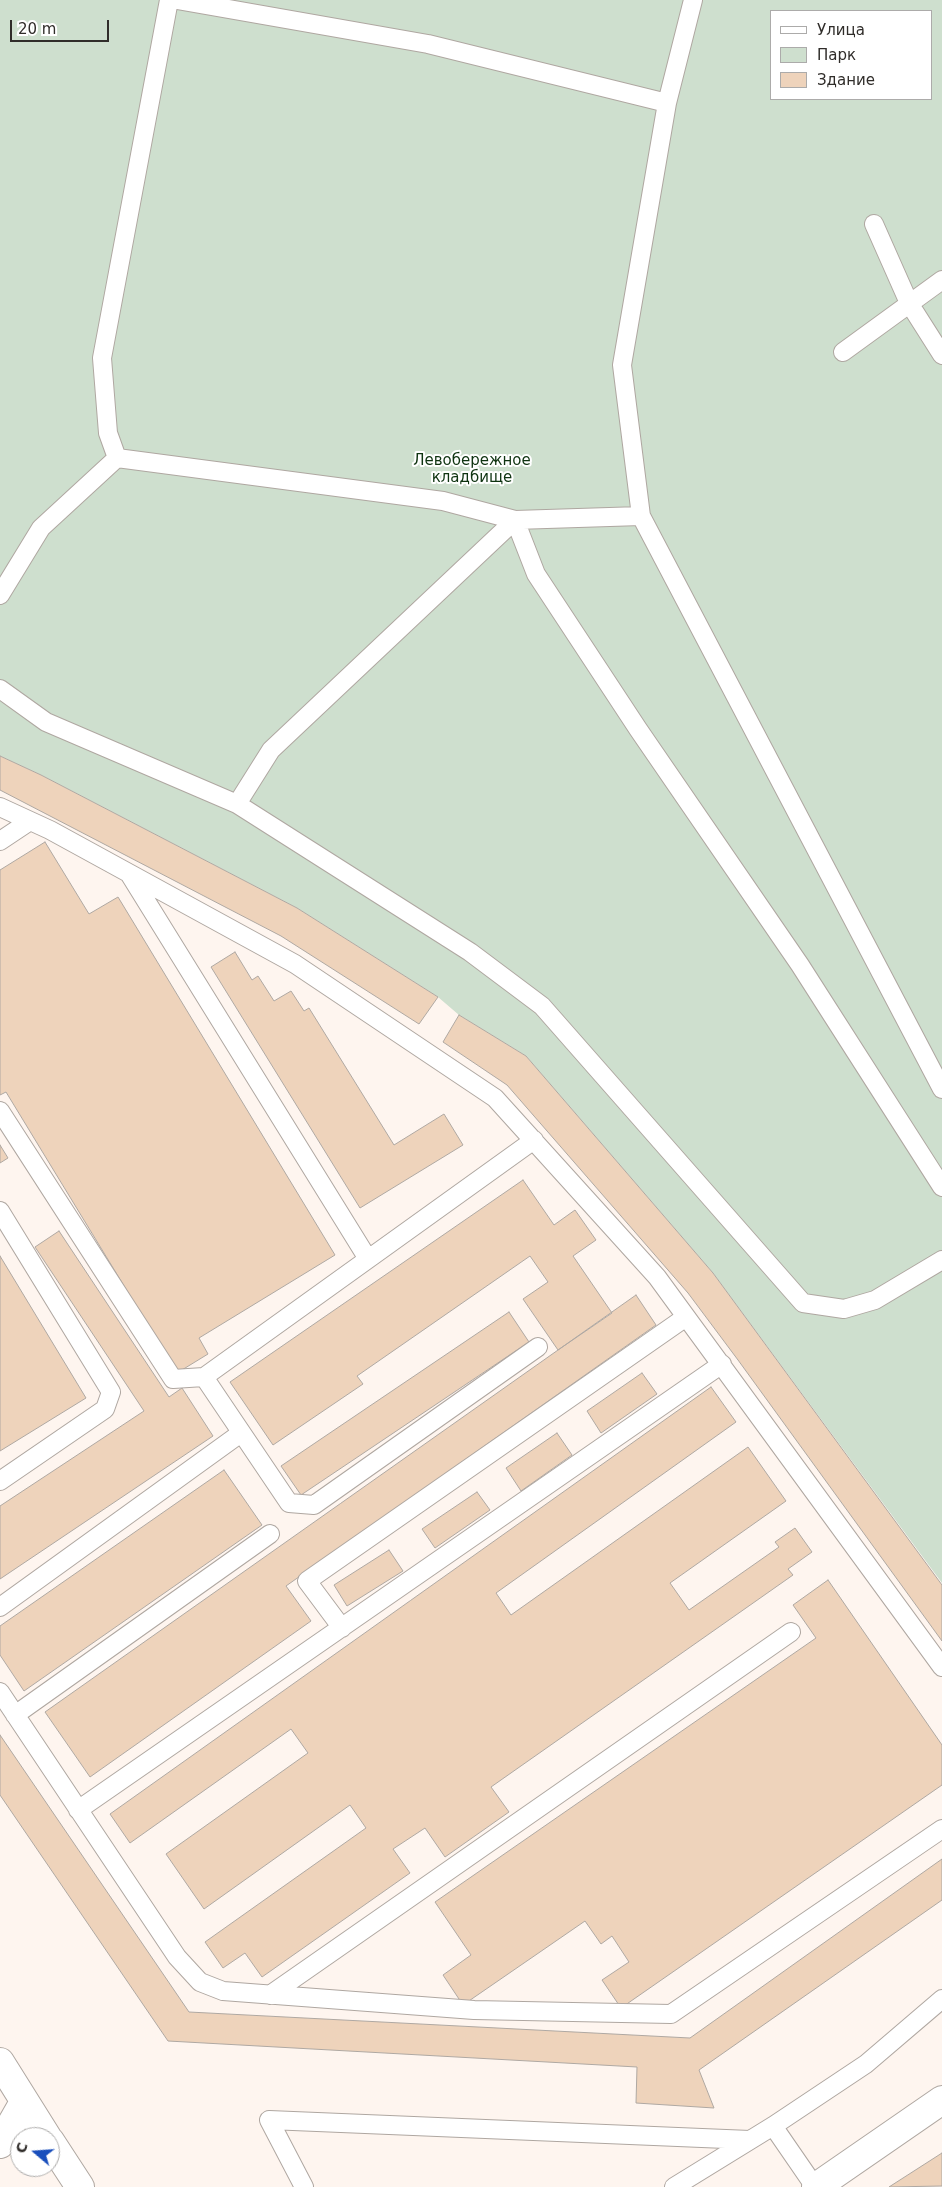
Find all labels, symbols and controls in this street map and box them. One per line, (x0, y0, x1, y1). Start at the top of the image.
scale bar (12, 10, 111, 42)
legend (770, 10, 932, 100)
text: 20 m (18, 20, 56, 38)
text: Улица (817, 21, 865, 39)
text: Парк (817, 46, 856, 64)
text: Здание (817, 71, 875, 89)
park label: Левобережное кладбище (413, 452, 531, 487)
north arrow (10, 2127, 60, 2177)
text: С (12, 2140, 31, 2155)

